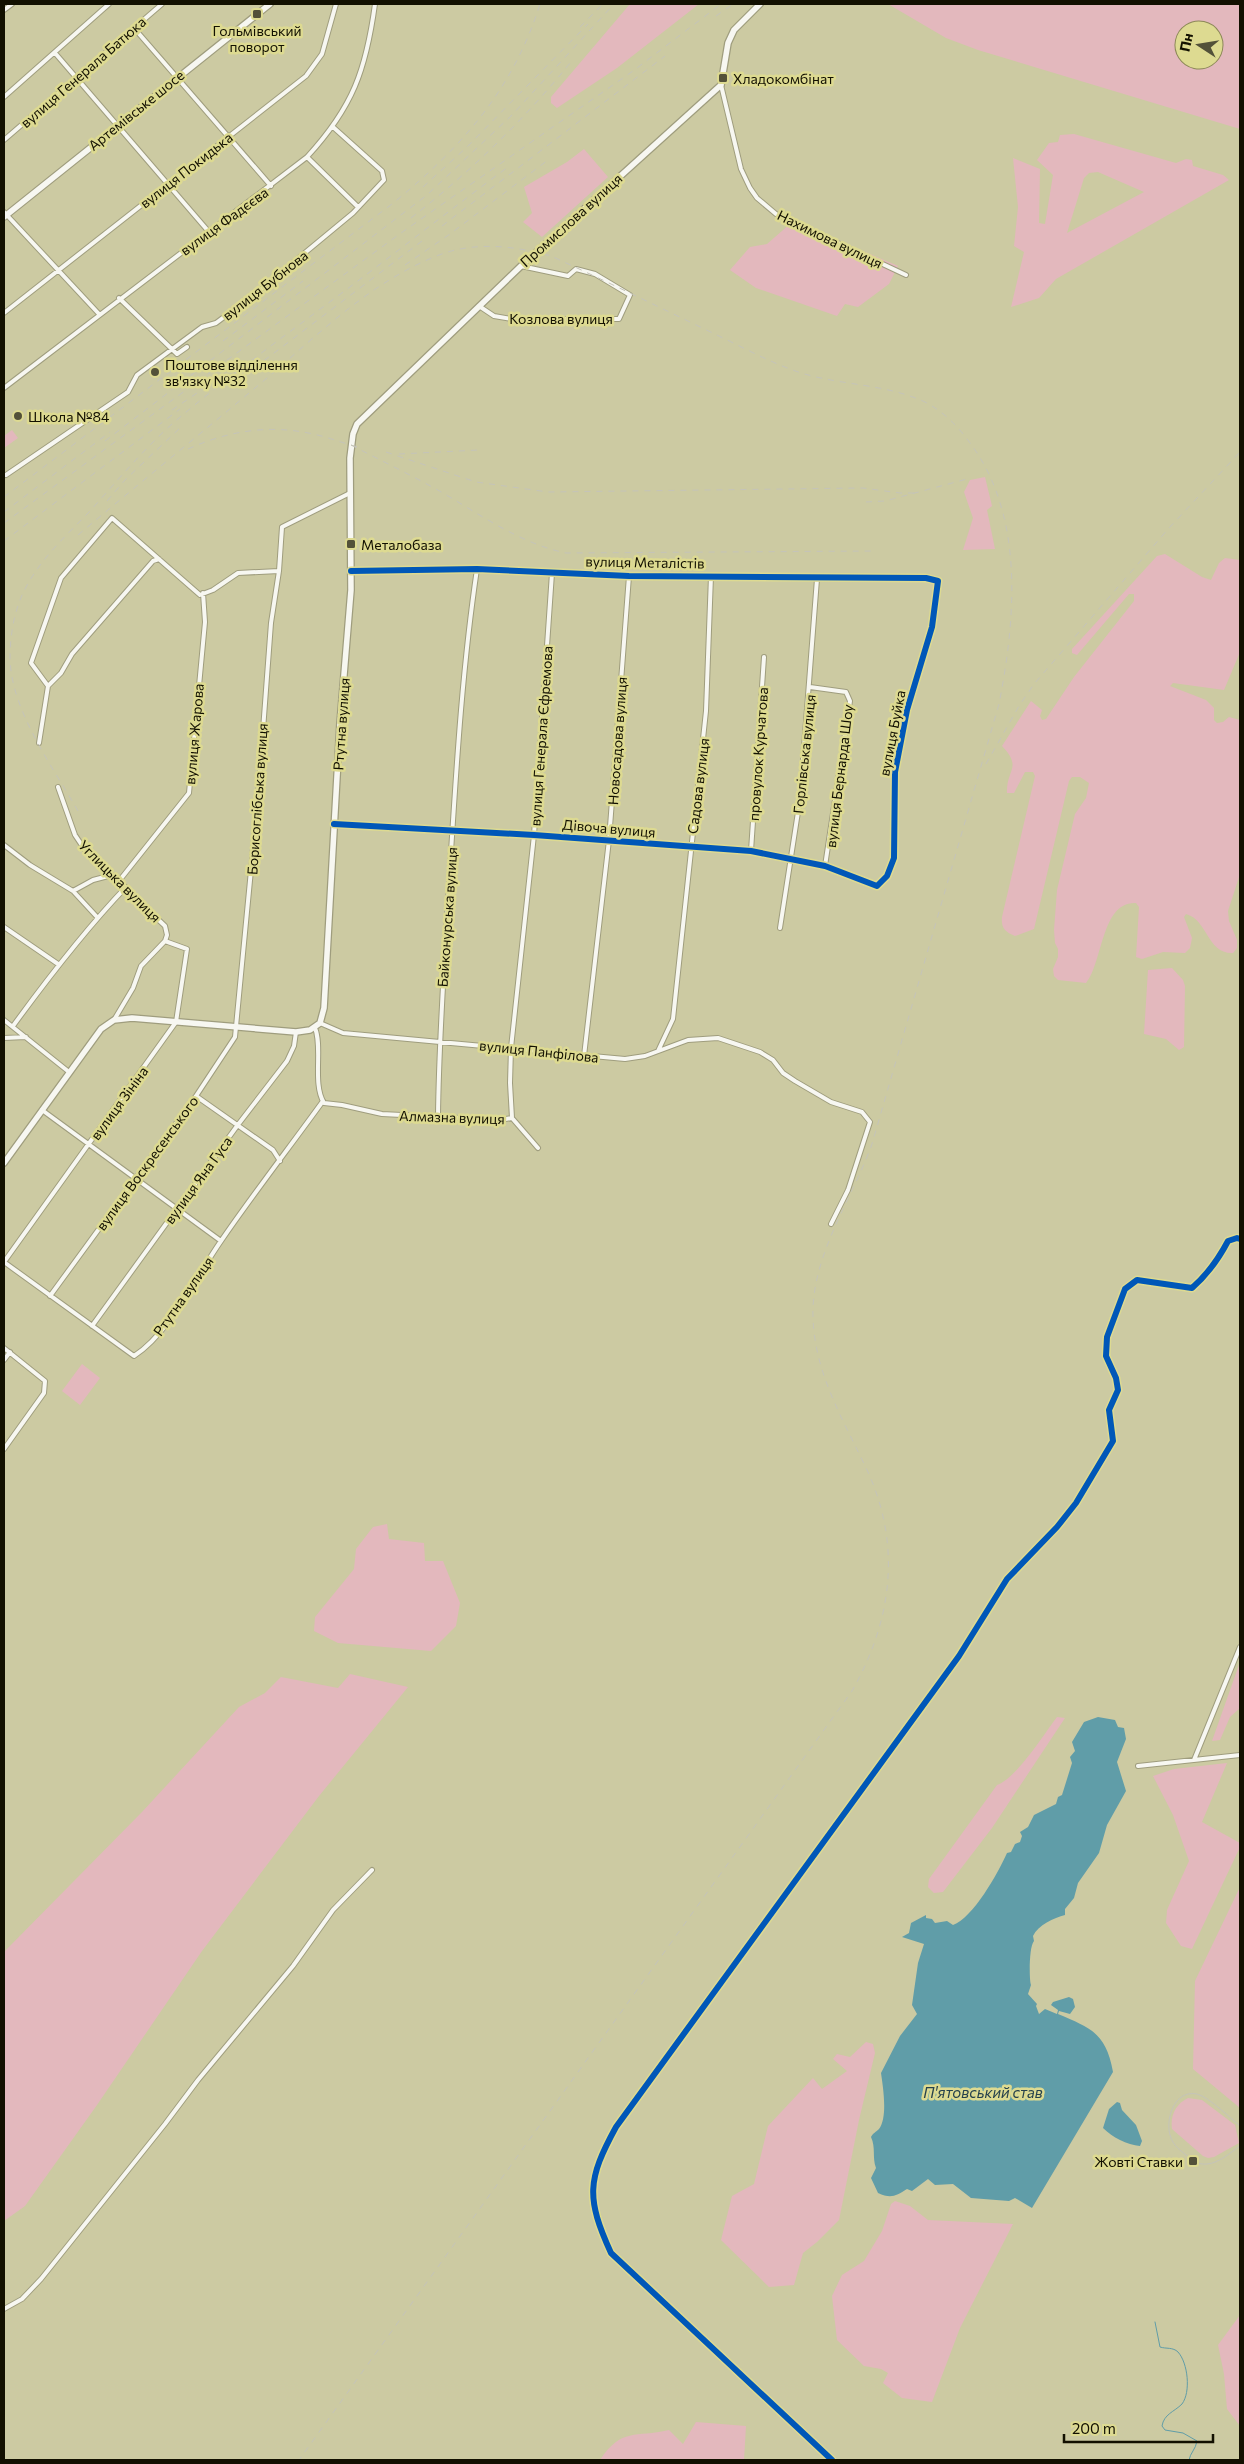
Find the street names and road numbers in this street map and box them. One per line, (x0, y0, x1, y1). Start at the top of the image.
street label: вулиця Генерала Батюка (17, 13, 149, 131)
street label: Артемівське шосе (85, 66, 187, 154)
street label: вулиця Покидька (136, 129, 236, 211)
street label: Промислова вулиця (516, 170, 626, 270)
street label: вулиця Фадєєва (177, 183, 271, 259)
street label: Нахимова вулиця (775, 206, 885, 272)
street label: вулиця Бубнова (219, 246, 311, 324)
street label: Козлова вулиця (509, 310, 613, 327)
street label: вулиця Металістів (585, 552, 705, 572)
street label: вулиця Генерала Єфремова (526, 645, 556, 827)
street label: Новосадова вулиця (604, 676, 630, 806)
street label: Ртутна вулиця (329, 677, 353, 771)
street label: вулиця Жарова (181, 683, 207, 785)
street label: провулок Курчатова (745, 687, 771, 821)
street label: вулиця Буйка (875, 689, 909, 777)
street label: Горлівська вулиця (789, 694, 819, 814)
street label: вулиця Бернарда Шоу (822, 703, 856, 849)
street label: Борисоглібська вулиця (243, 723, 271, 875)
street label: Садова вулиця (684, 737, 712, 835)
street label: Дівоча вулиця (562, 815, 656, 841)
street label: Углицька вулиця (75, 836, 165, 926)
street label: Байконурська вулиця (434, 846, 460, 988)
street label: вулиця Панфілова (478, 1036, 600, 1066)
street label: вулиця Зініна (87, 1063, 151, 1143)
street label: вулиця Воскресенського (92, 1092, 202, 1234)
street label: Алмазна вулиця (399, 1107, 505, 1127)
street label: вулиця Яна Гуса (161, 1133, 235, 1227)
street label: Ртутна вулиця (149, 1253, 217, 1339)

